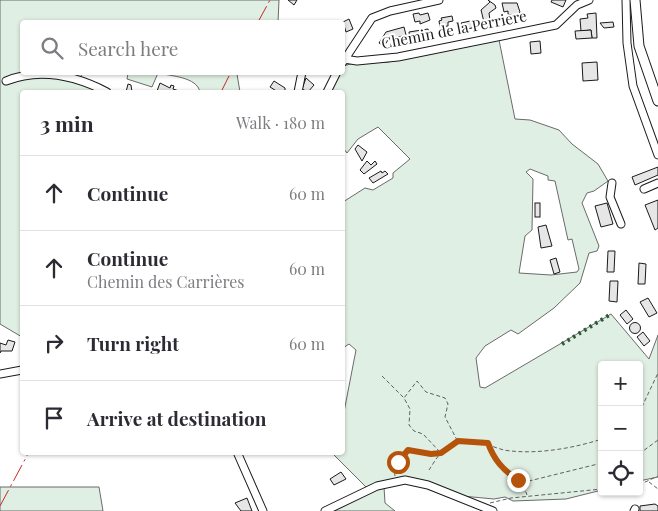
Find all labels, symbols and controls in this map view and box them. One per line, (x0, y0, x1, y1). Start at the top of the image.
street label: Chemin de la Perriere (379, 5, 528, 53)
search box (20, 20, 345, 75)
icon: search (38, 34, 66, 62)
text: Search here (78, 35, 178, 61)
text: 3 min (40, 109, 94, 137)
text: Walk · 180 m (236, 112, 325, 133)
icon: ahead (40, 179, 68, 207)
text: Continue (87, 180, 168, 206)
text: 60 m (289, 183, 325, 204)
text: Continue (87, 245, 168, 271)
icon: ahead (40, 254, 68, 282)
text: 60 m (289, 258, 325, 279)
text: Chemin des Carrières (87, 271, 245, 292)
icon: right (40, 329, 68, 357)
text: Turn right (87, 330, 179, 356)
text: 60 m (289, 333, 325, 354)
map controls (598, 361, 643, 496)
button: + (598, 361, 643, 406)
icon: arrive (40, 404, 68, 432)
text: Arrive at destination (87, 405, 267, 431)
button: − (598, 406, 643, 451)
route start (387, 451, 410, 474)
button: locate (598, 451, 643, 496)
route end (507, 469, 530, 492)

